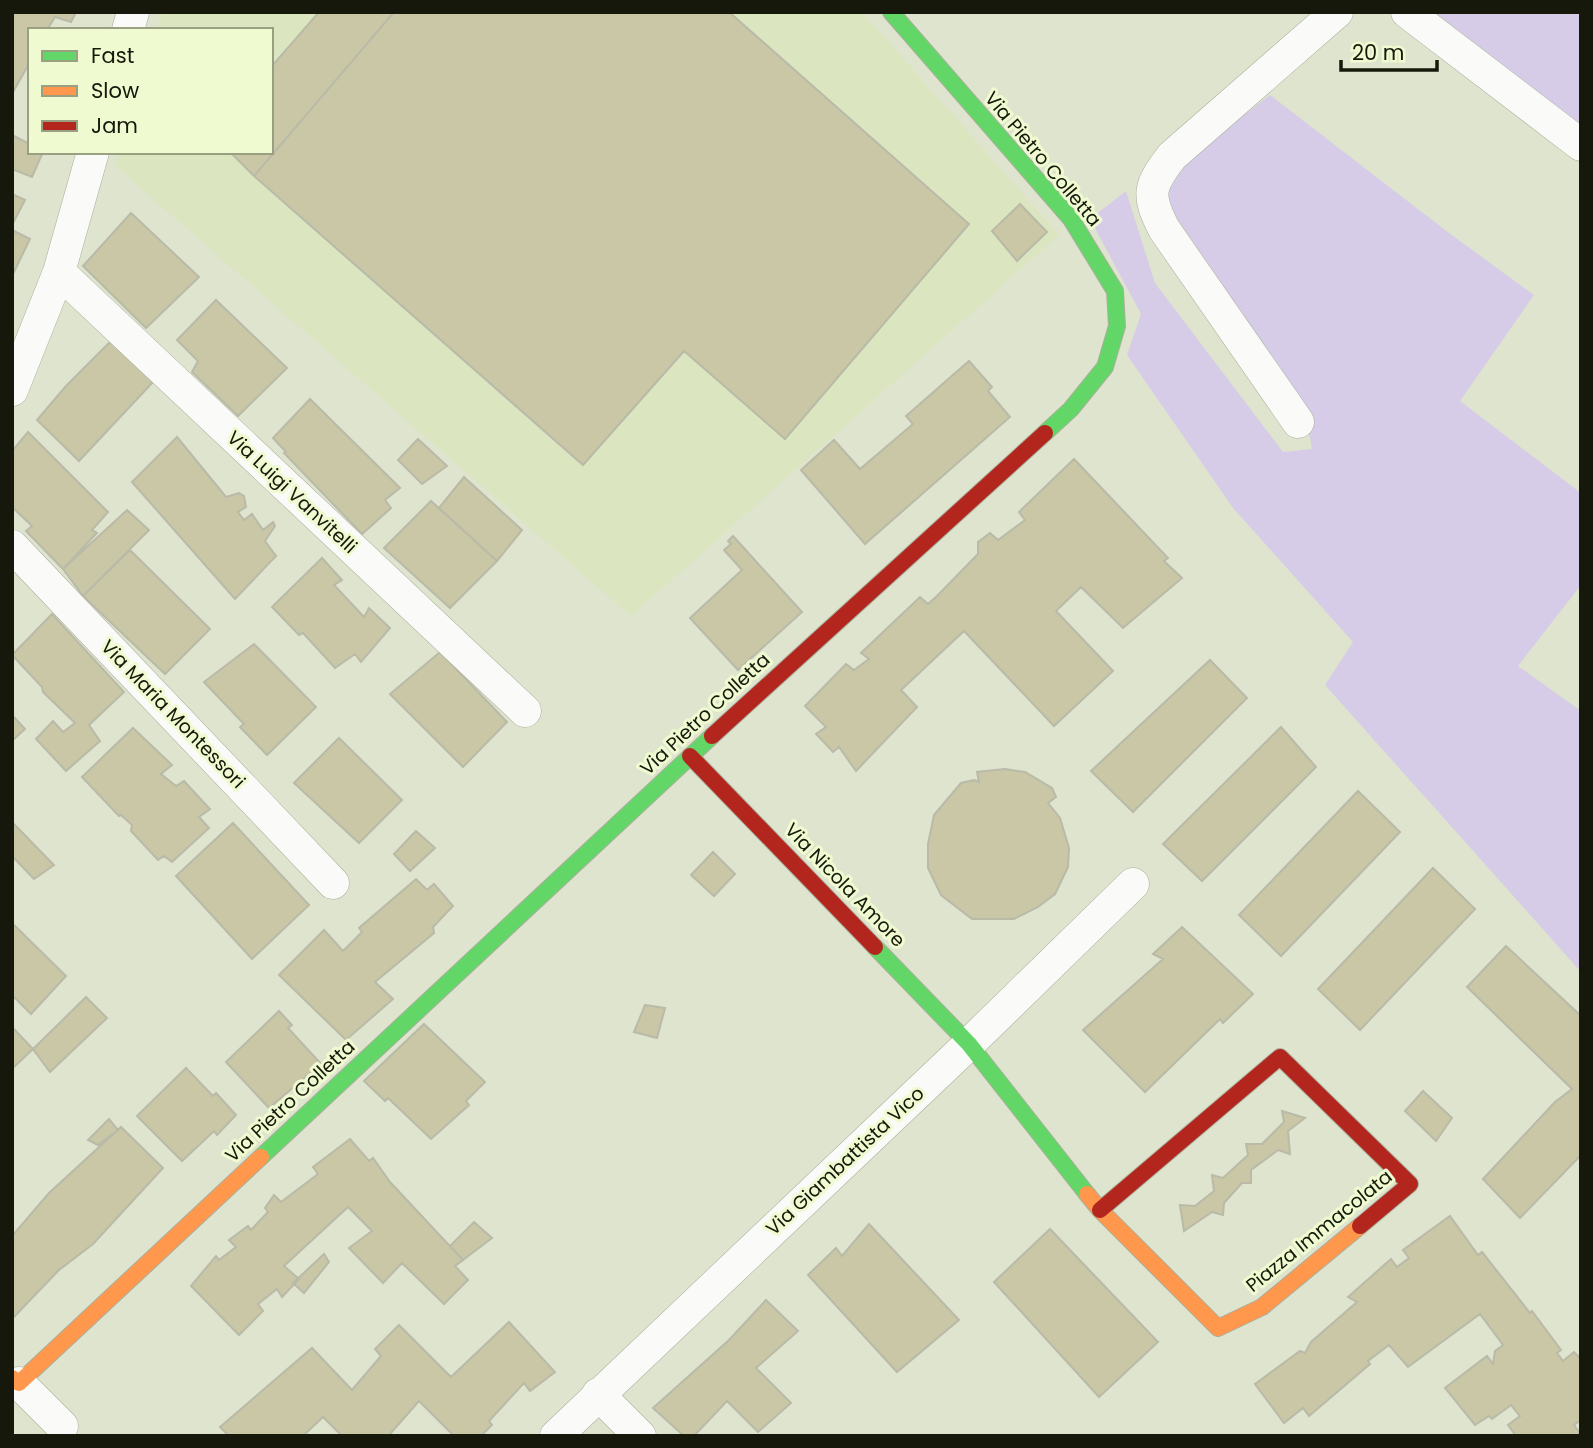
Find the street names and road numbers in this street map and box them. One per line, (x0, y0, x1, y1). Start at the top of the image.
street label: Via Pietro Colletta (978, 86, 1108, 232)
street label: Via Luigi Vanvitelli (221, 425, 363, 559)
street label: Via Maria Montessori (95, 634, 251, 794)
street label: Via Pietro Colletta (634, 647, 776, 781)
street label: Via Nicola Amore (779, 817, 911, 953)
street label: Via Pietro Colletta (219, 1034, 361, 1168)
street label: Via Giambattista Vico (760, 1080, 930, 1242)
street label: Piazza Immacolata (1240, 1163, 1398, 1299)

